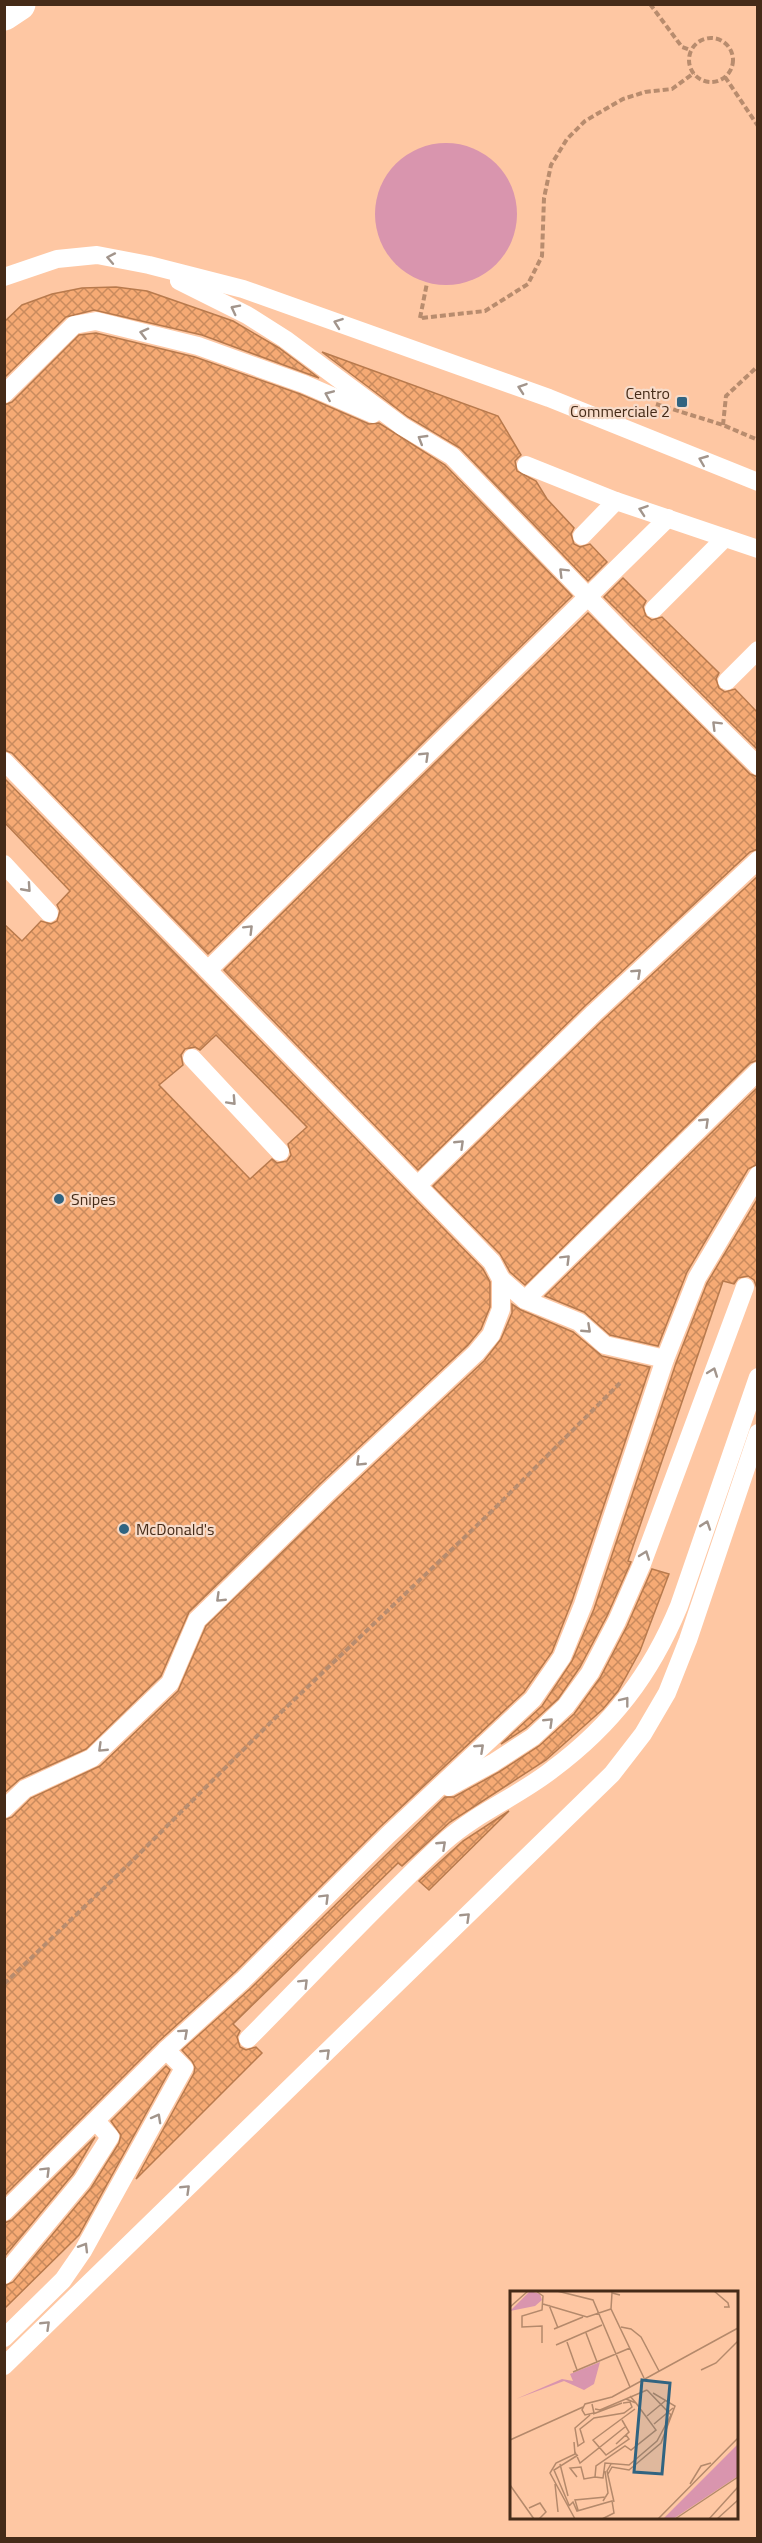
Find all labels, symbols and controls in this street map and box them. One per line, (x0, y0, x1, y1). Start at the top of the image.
one-way arrow (106, 252, 116, 265)
one-way arrow (231, 305, 242, 316)
one-way arrow (333, 317, 344, 330)
one-way arrow (140, 327, 150, 340)
place label: Centro Commerciale 2 (570, 381, 670, 423)
one-way arrow (517, 383, 528, 396)
one-way arrow (324, 390, 335, 402)
marker: Centro Commerciale 2 (675, 395, 689, 409)
one-way arrow (418, 434, 428, 446)
one-way arrow (698, 455, 709, 467)
one-way arrow (638, 505, 648, 517)
one-way arrow (560, 569, 571, 580)
one-way arrow (713, 721, 724, 732)
one-way arrow (419, 752, 429, 763)
one-way arrow (20, 882, 31, 892)
one-way arrow (242, 925, 253, 936)
one-way arrow (630, 969, 641, 980)
one-way arrow (225, 1094, 236, 1105)
one-way arrow (697, 1118, 708, 1129)
one-way arrow (454, 1140, 464, 1151)
place label: Snipes (71, 1187, 116, 1211)
marker: Snipes (52, 1192, 66, 1206)
one-way arrow (560, 1255, 570, 1266)
one-way arrow (579, 1321, 590, 1332)
one-way arrow (706, 1367, 719, 1378)
one-way arrow (356, 1455, 366, 1466)
place label: McDonald's (136, 1517, 215, 1541)
one-way arrow (699, 1520, 712, 1531)
marker: McDonald's (117, 1522, 131, 1536)
one-way arrow (638, 1550, 651, 1561)
one-way arrow (216, 1591, 227, 1602)
one-way arrow (618, 1697, 629, 1708)
one-way arrow (542, 1719, 553, 1730)
one-way arrow (98, 1741, 109, 1752)
one-way arrow (474, 1744, 484, 1755)
one-way arrow (435, 1841, 446, 1852)
one-way arrow (317, 1894, 328, 1905)
one-way arrow (458, 1913, 469, 1924)
one-way arrow (297, 1979, 308, 1990)
one-way arrow (178, 2029, 188, 2040)
one-way arrow (318, 2049, 329, 2060)
one-way arrow (149, 2114, 161, 2124)
one-way arrow (38, 2167, 49, 2178)
one-way arrow (179, 2185, 190, 2196)
one-way arrow (77, 2243, 89, 2253)
inset map (510, 2291, 738, 2519)
one-way arrow (39, 2321, 50, 2332)

